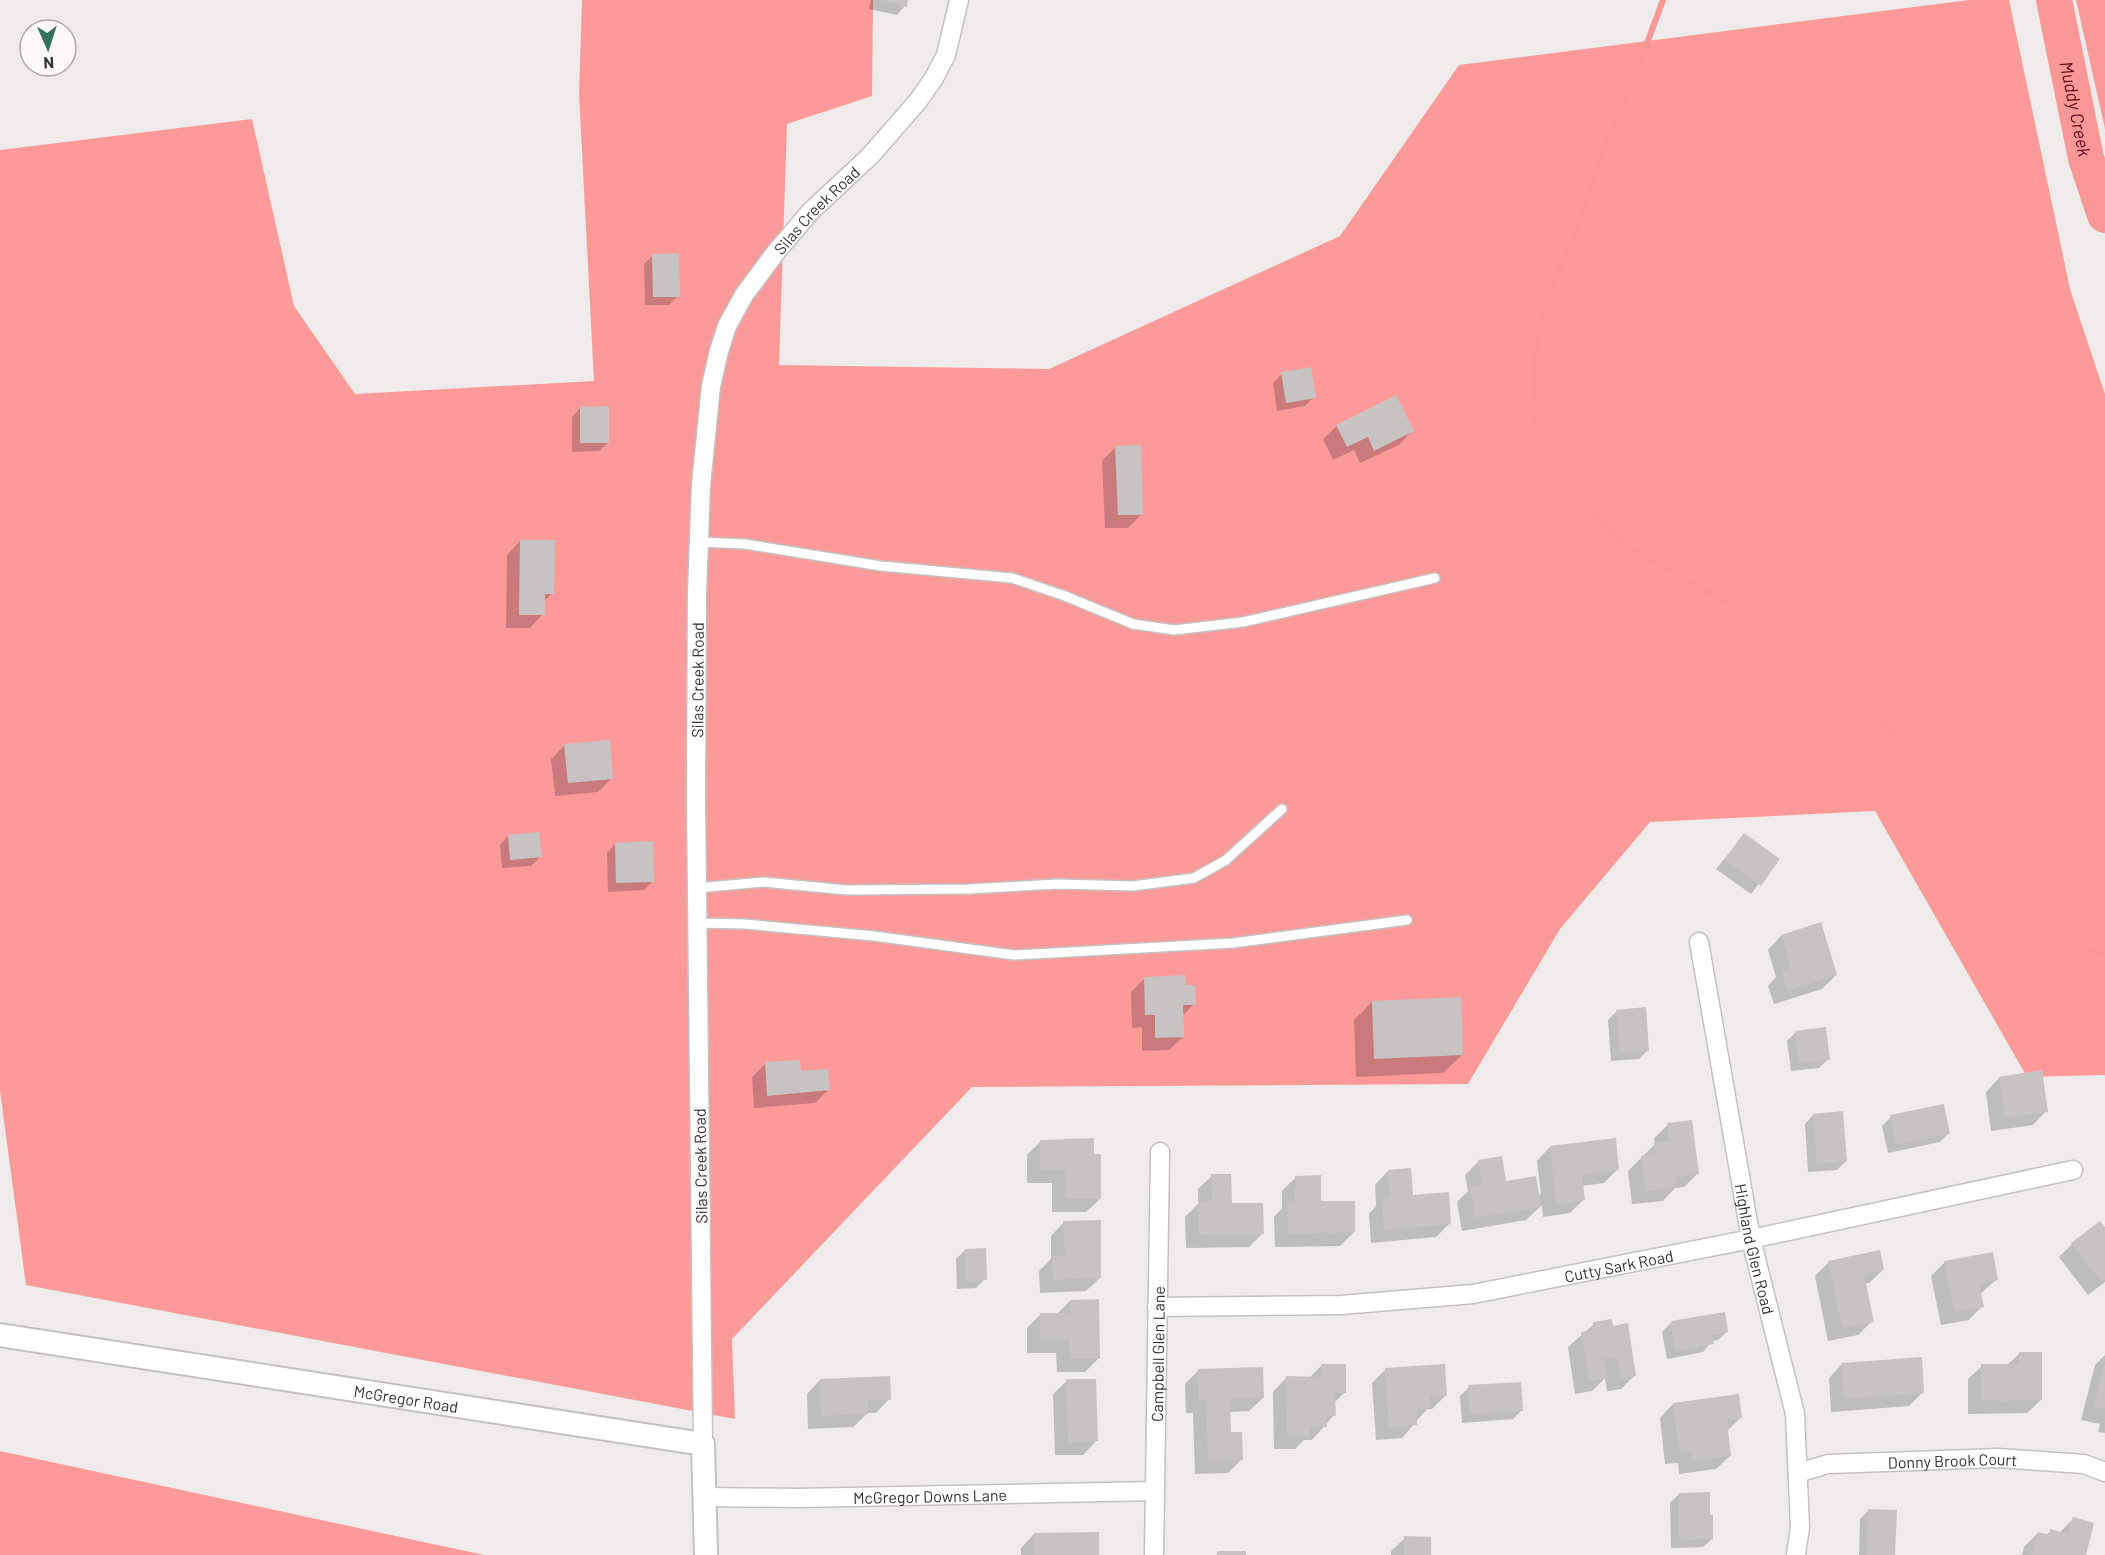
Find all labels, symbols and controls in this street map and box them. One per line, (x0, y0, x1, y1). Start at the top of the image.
north arrow (18, 18, 78, 78)
text: N (43, 54, 55, 73)
water label: Muddy Creek (2056, 59, 2096, 159)
street label: Silas Creek Road (769, 162, 863, 258)
street label: Silas Creek Road (687, 622, 706, 738)
street label: Silas Creek Road (689, 1108, 711, 1224)
street label: Highland Glen Road (1732, 1182, 1779, 1316)
street label: Cutty Sark Road (1563, 1245, 1675, 1285)
street label: Campbell Glen Lane (1146, 1286, 1168, 1422)
street label: McGregor Road (353, 1380, 460, 1415)
street label: Donny Brook Court (1887, 1448, 2018, 1471)
street label: McGregor Downs Lane (853, 1484, 1007, 1506)

